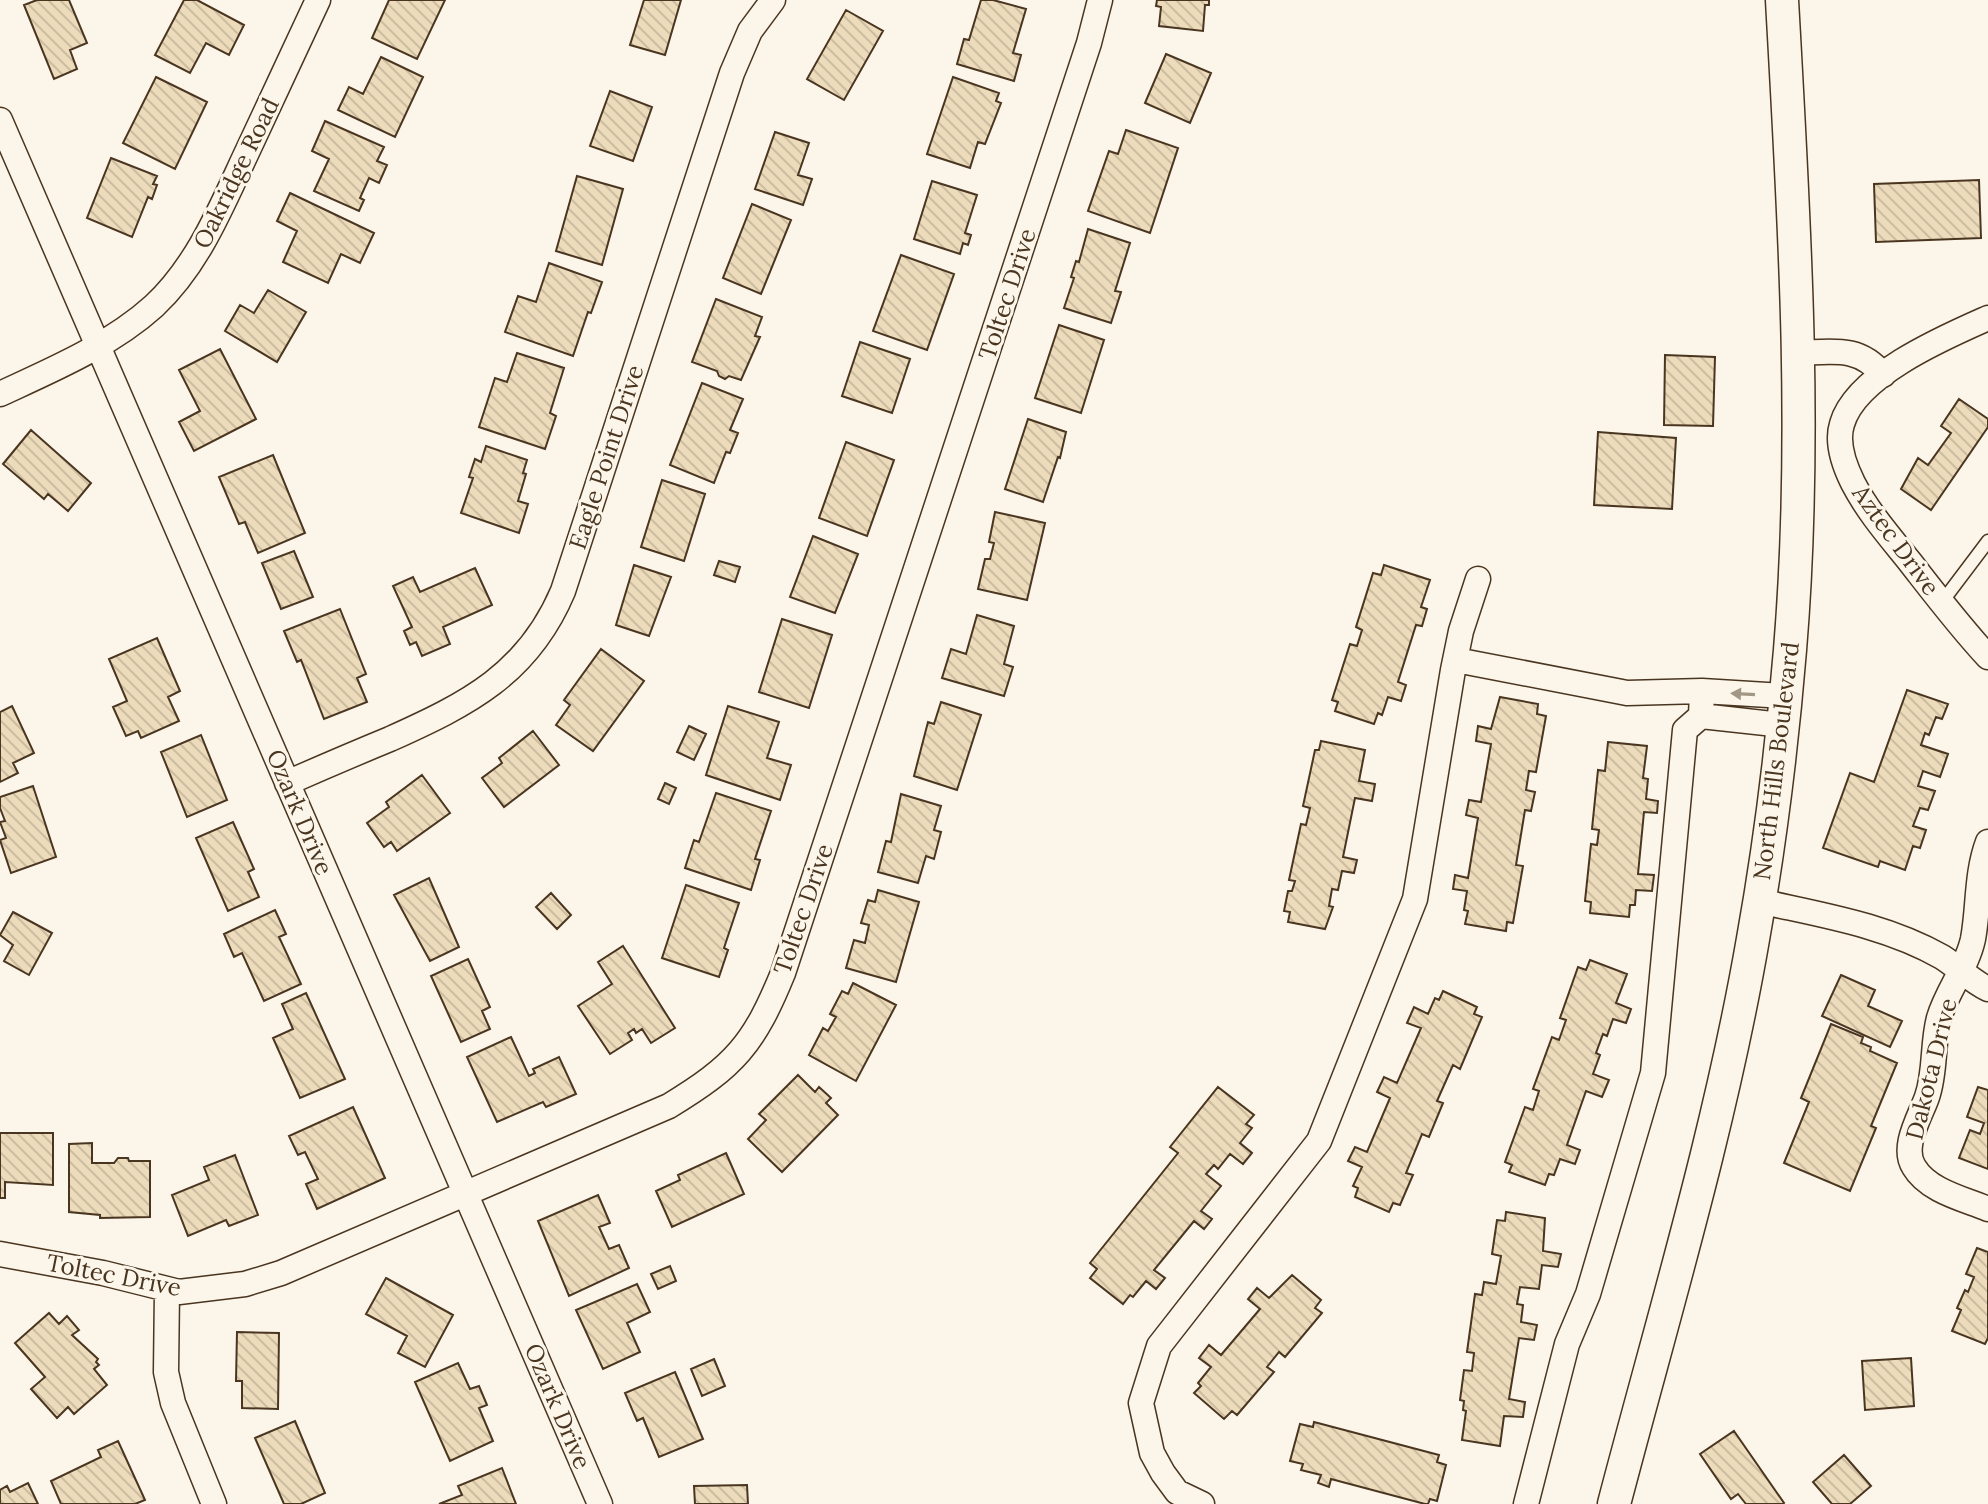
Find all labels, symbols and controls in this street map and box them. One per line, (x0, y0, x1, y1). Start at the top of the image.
street label: Oakridge Road (186, 93, 286, 253)
street label: Toltec Drive (971, 225, 1043, 363)
street label: Eagle Point Drive (562, 361, 650, 553)
street label: Aztec Drive (1845, 478, 1947, 601)
street label: North Hills Boulevard (1746, 640, 1806, 882)
one-way arrow (1730, 687, 1755, 700)
street label: Ozark Drive (260, 745, 340, 879)
street label: Toltec Drive (766, 840, 840, 978)
street label: Dakota Drive (1898, 995, 1964, 1143)
street label: Toltec Drive (44, 1247, 184, 1303)
street label: Ozark Drive (518, 1339, 598, 1473)

